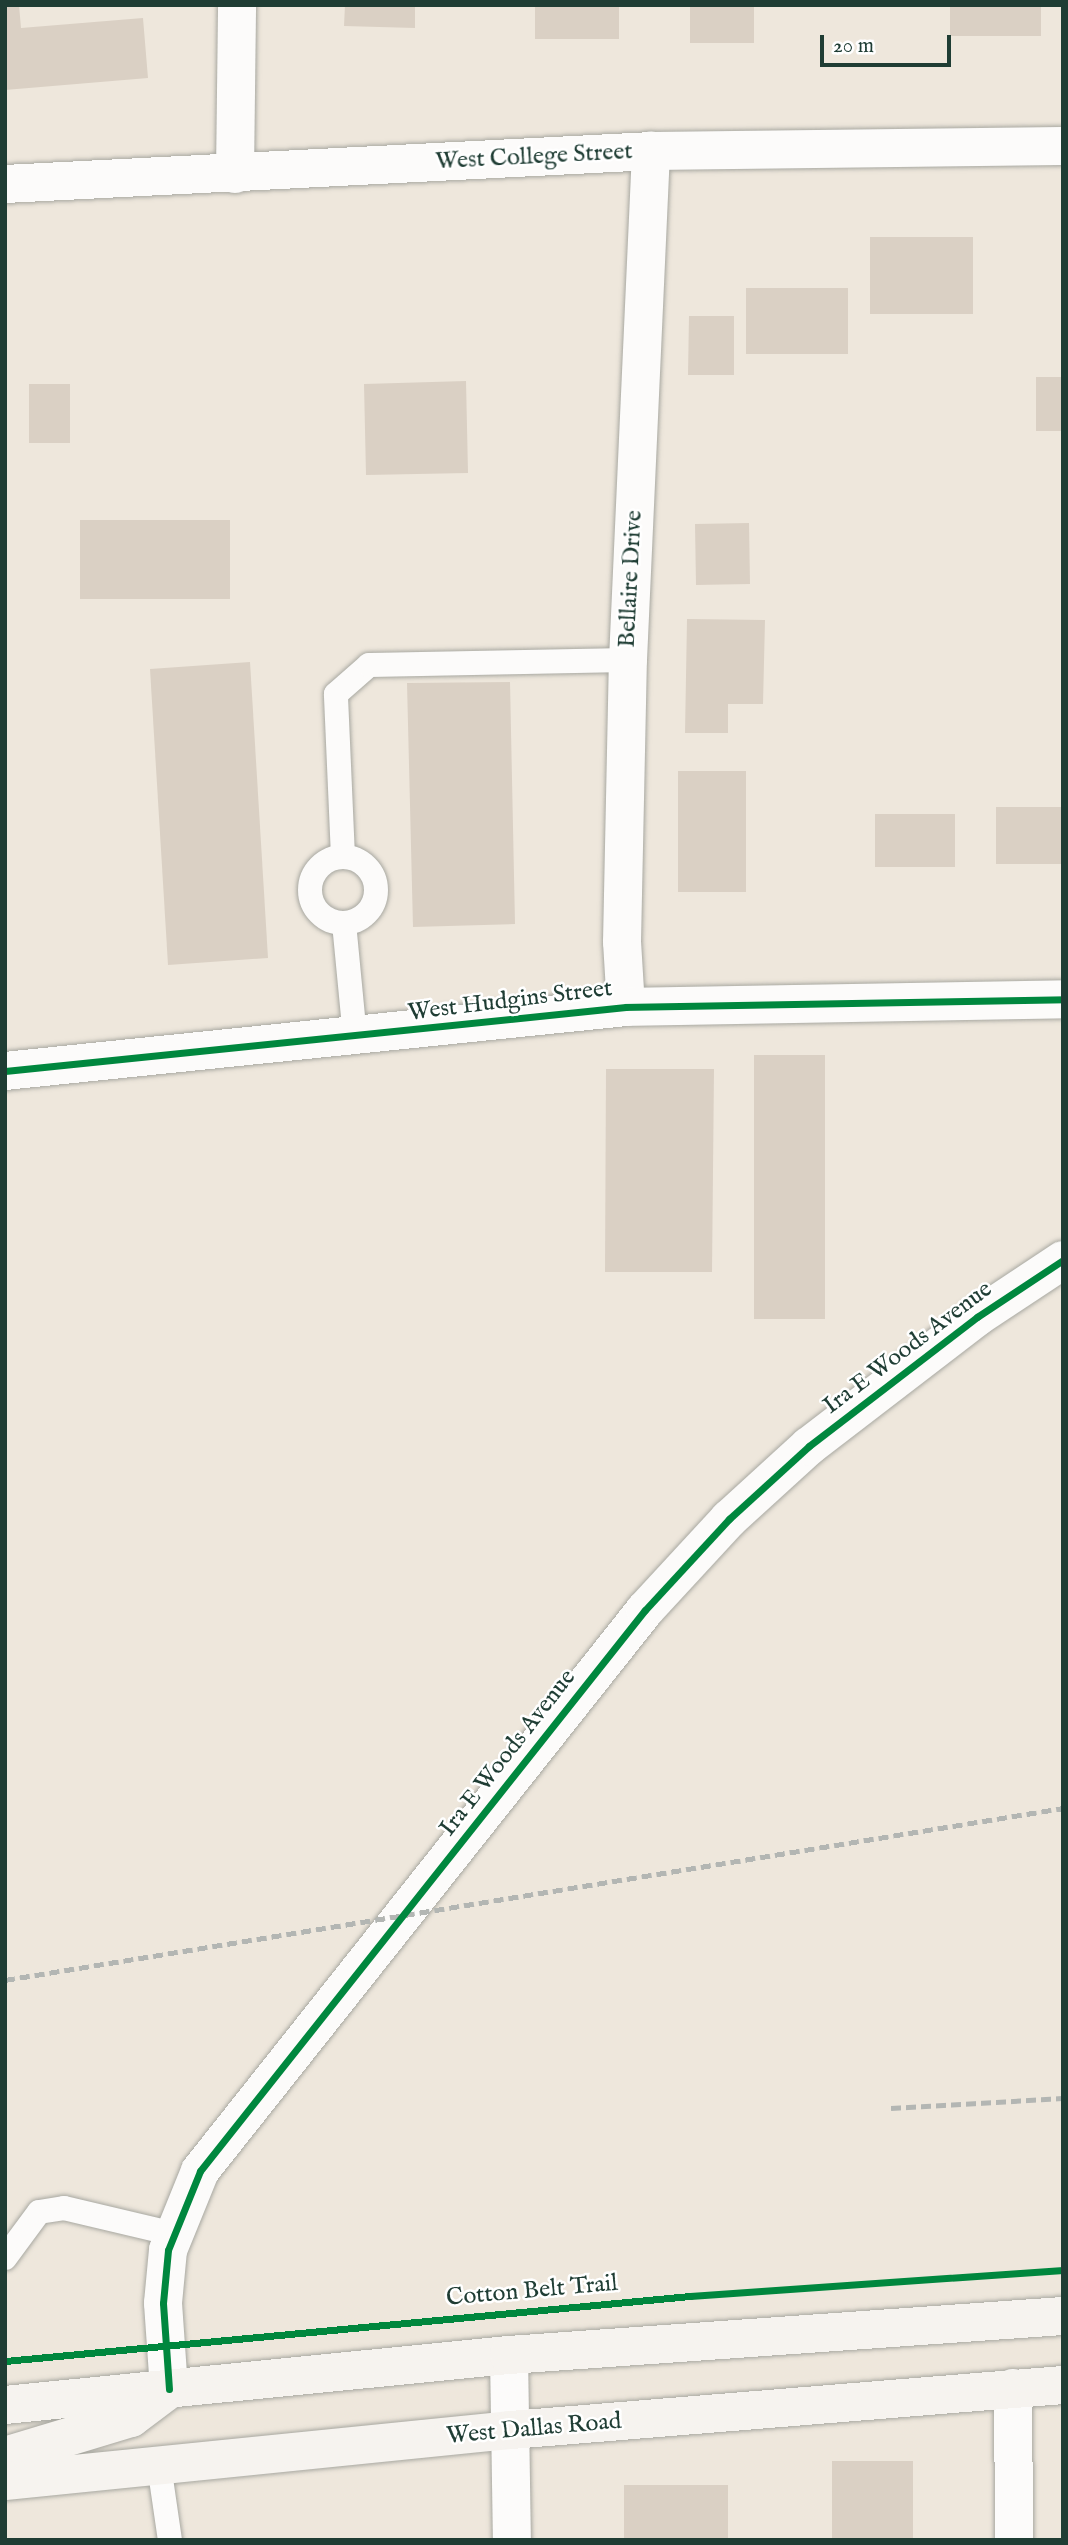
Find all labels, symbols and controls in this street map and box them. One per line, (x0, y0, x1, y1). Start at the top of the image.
scale bar (823, 21, 954, 65)
text: 20 m (833, 33, 874, 60)
street label: West College Street (435, 137, 633, 177)
street label: Bellaire Drive (613, 509, 649, 649)
street label: West Hudgins Street (406, 974, 614, 1028)
street label: Ira E Woods Avenue (818, 1275, 998, 1421)
street label: Ira E Woods Avenue (434, 1664, 582, 1842)
street label: Cotton Belt Trail (445, 2269, 619, 2313)
street label: West Dallas Road (445, 2407, 623, 2451)

